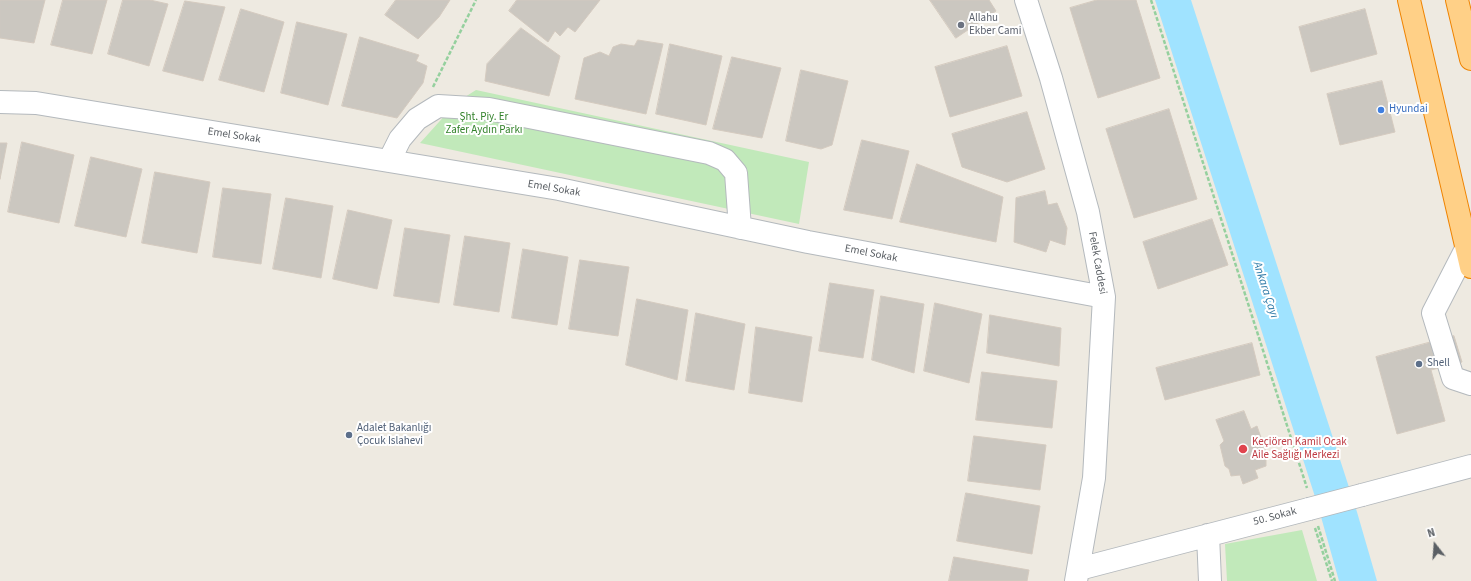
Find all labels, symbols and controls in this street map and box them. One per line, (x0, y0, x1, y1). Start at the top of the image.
place label: Allahu Ekber Cami (969, 12, 1021, 38)
marker: Allahu Ekber Cami (956, 20, 966, 30)
place label: Hyundai (1389, 103, 1428, 117)
marker: Hyundai (1376, 105, 1386, 115)
park label: Şht. Piy. Er Zafer Aydın Parkı (445, 111, 523, 137)
street label: Emel Sokak (207, 125, 261, 147)
street label: Emel Sokak (526, 178, 582, 200)
street label: Felek Caddesi (1085, 231, 1109, 295)
street label: Emel Sokak (843, 242, 899, 266)
water label: Ankara Çayı (1249, 260, 1281, 320)
place label: Shell (1427, 357, 1450, 371)
marker: Shell (1414, 359, 1424, 369)
place label: Adalet Bakanlığı Çocuk Islahevi (357, 422, 431, 448)
marker: Adalet Bakanlığı Çocuk Islahevi (344, 430, 354, 440)
place label: Keçiören Kamil Ocak Aile Sağlığı Merkezi (1252, 436, 1347, 462)
marker: Keçiören Kamil Ocak Aile Sağlığı Merkezi (1237, 443, 1249, 455)
street label: 50. Sokak (1252, 505, 1298, 529)
north arrow (1415, 525, 1455, 565)
text: N (1426, 525, 1437, 541)

